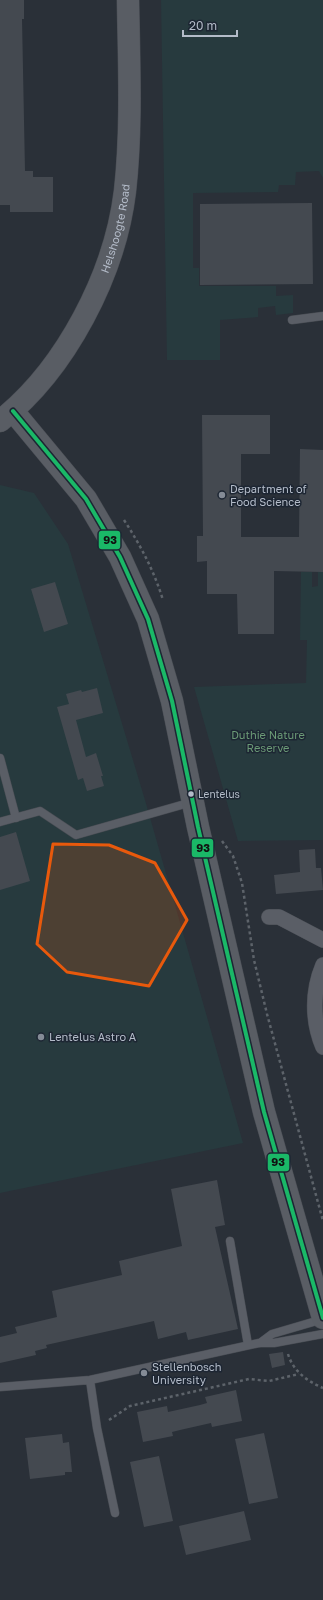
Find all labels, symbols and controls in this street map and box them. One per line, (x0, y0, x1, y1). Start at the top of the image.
scale bar (183, 12, 237, 38)
text: 20 m (189, 18, 217, 33)
street label: Helshoogte Road (98, 183, 132, 275)
place label: Department of Food Science (230, 482, 306, 508)
marker: Department of Food Science (217, 490, 227, 500)
line badge: 93 (98, 530, 121, 550)
text: 93 (103, 533, 117, 546)
park label: Duthie Nature Reserve (231, 728, 305, 754)
place label: Lentelus (198, 788, 240, 800)
marker: Lentelus (186, 789, 196, 799)
line badge: 93 (191, 838, 214, 858)
text: 93 (196, 841, 210, 854)
place label: Lentelus Astro A (49, 1030, 137, 1043)
marker: Lentelus Astro A (36, 1032, 46, 1042)
line badge: 93 (267, 1153, 290, 1172)
text: 93 (271, 1155, 285, 1168)
place label: Stellenbosch University (152, 1360, 222, 1386)
marker: Stellenbosch University (139, 1368, 149, 1378)

